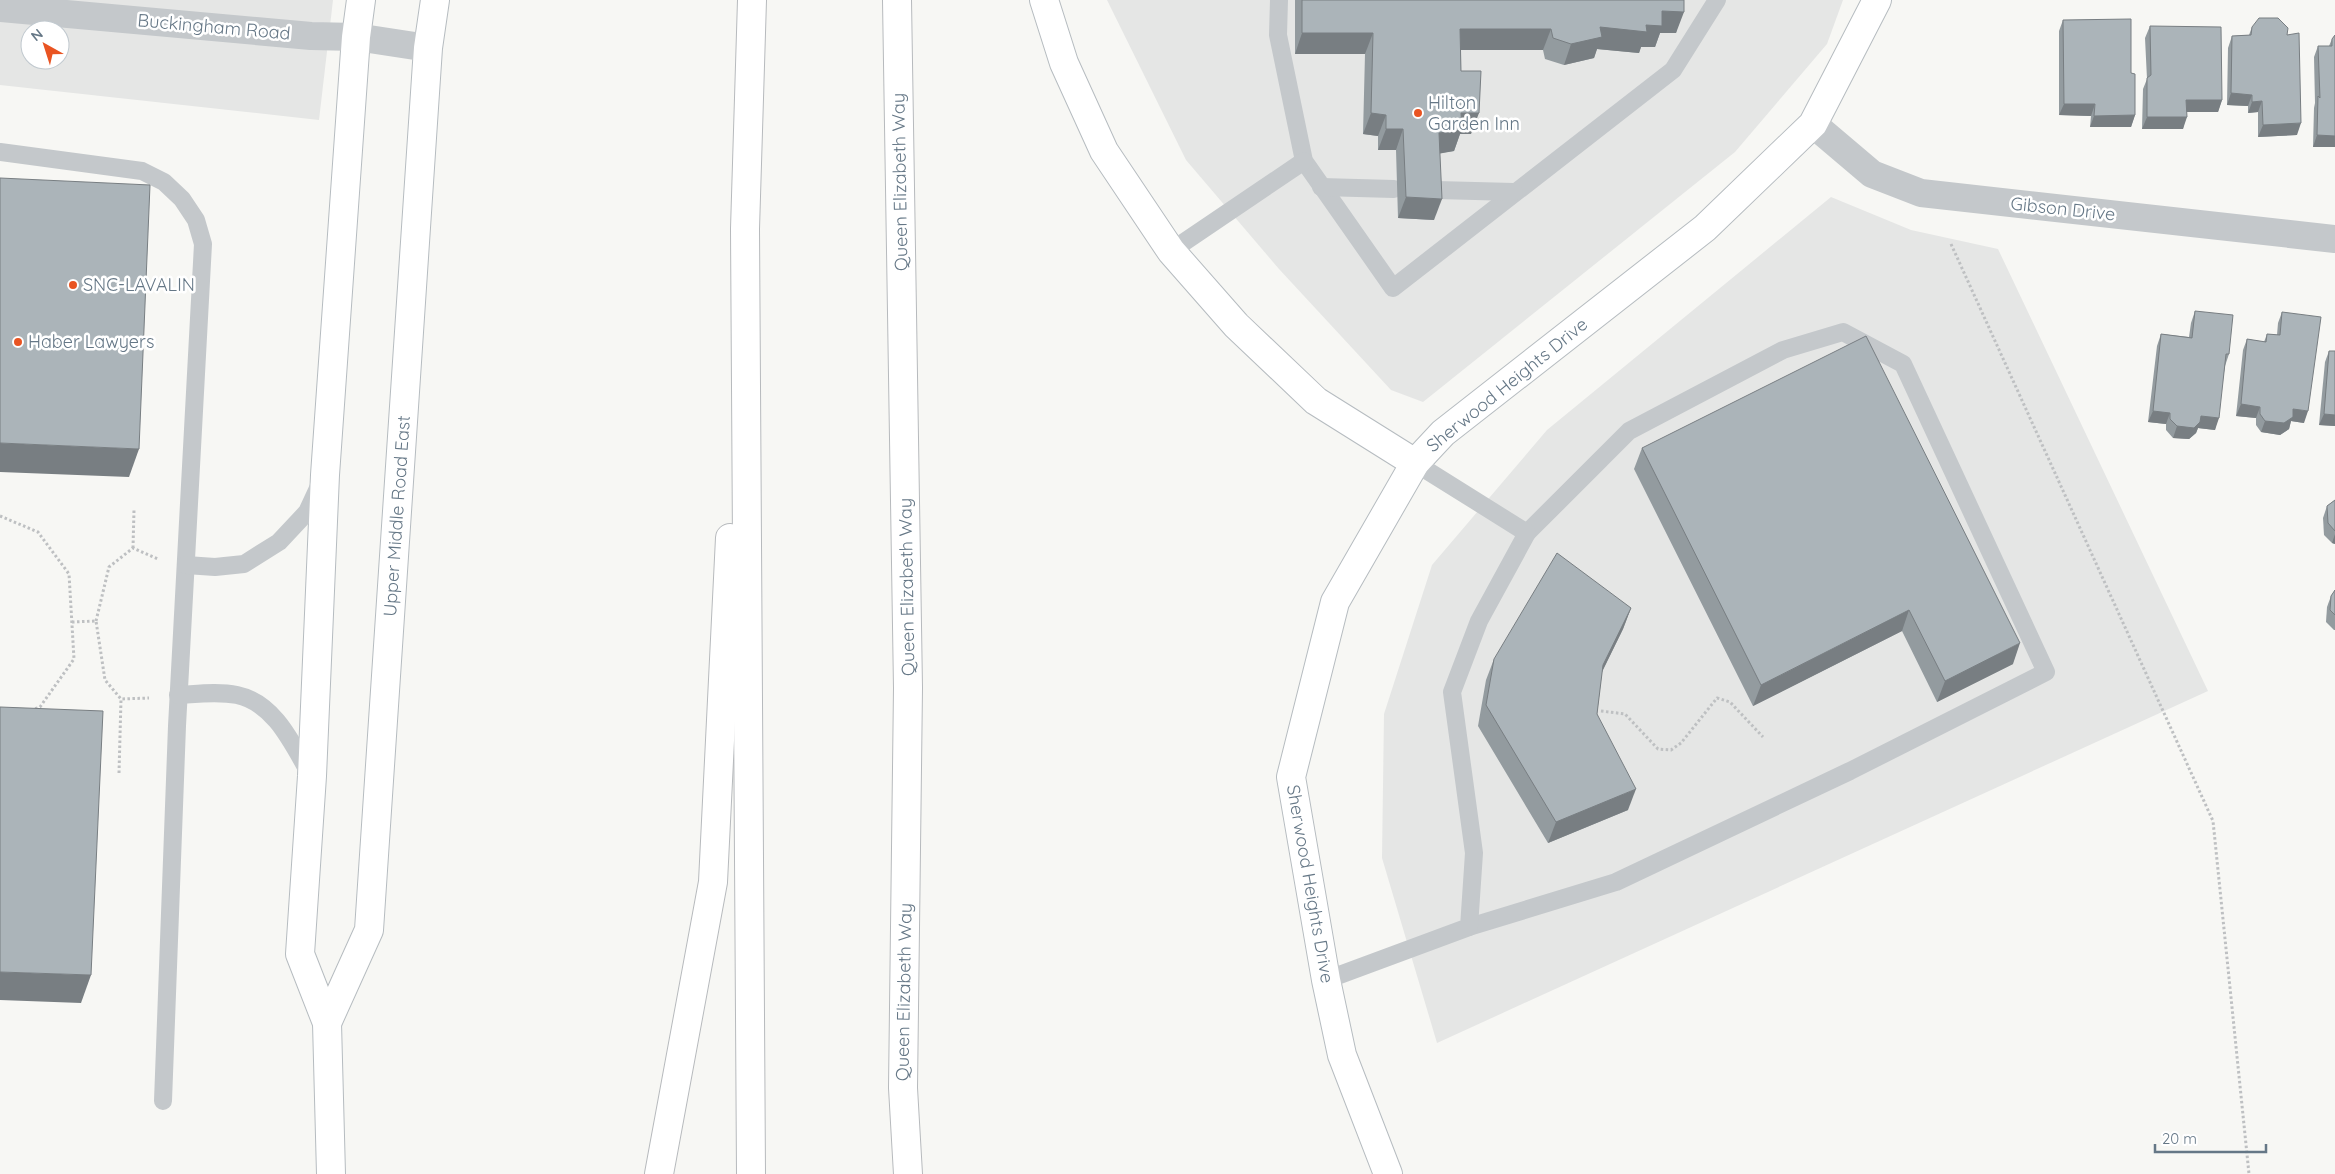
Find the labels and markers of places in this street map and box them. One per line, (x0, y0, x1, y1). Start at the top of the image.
place label: Hilton Garden Inn (1428, 91, 1520, 135)
marker: Hilton Garden Inn (1412, 107, 1424, 119)
place label: SNC-LAVALIN (83, 273, 195, 296)
marker: SNC-LAVALIN (67, 279, 79, 291)
place label: Haber Lawyers (28, 330, 154, 353)
marker: Haber Lawyers (12, 336, 24, 348)

